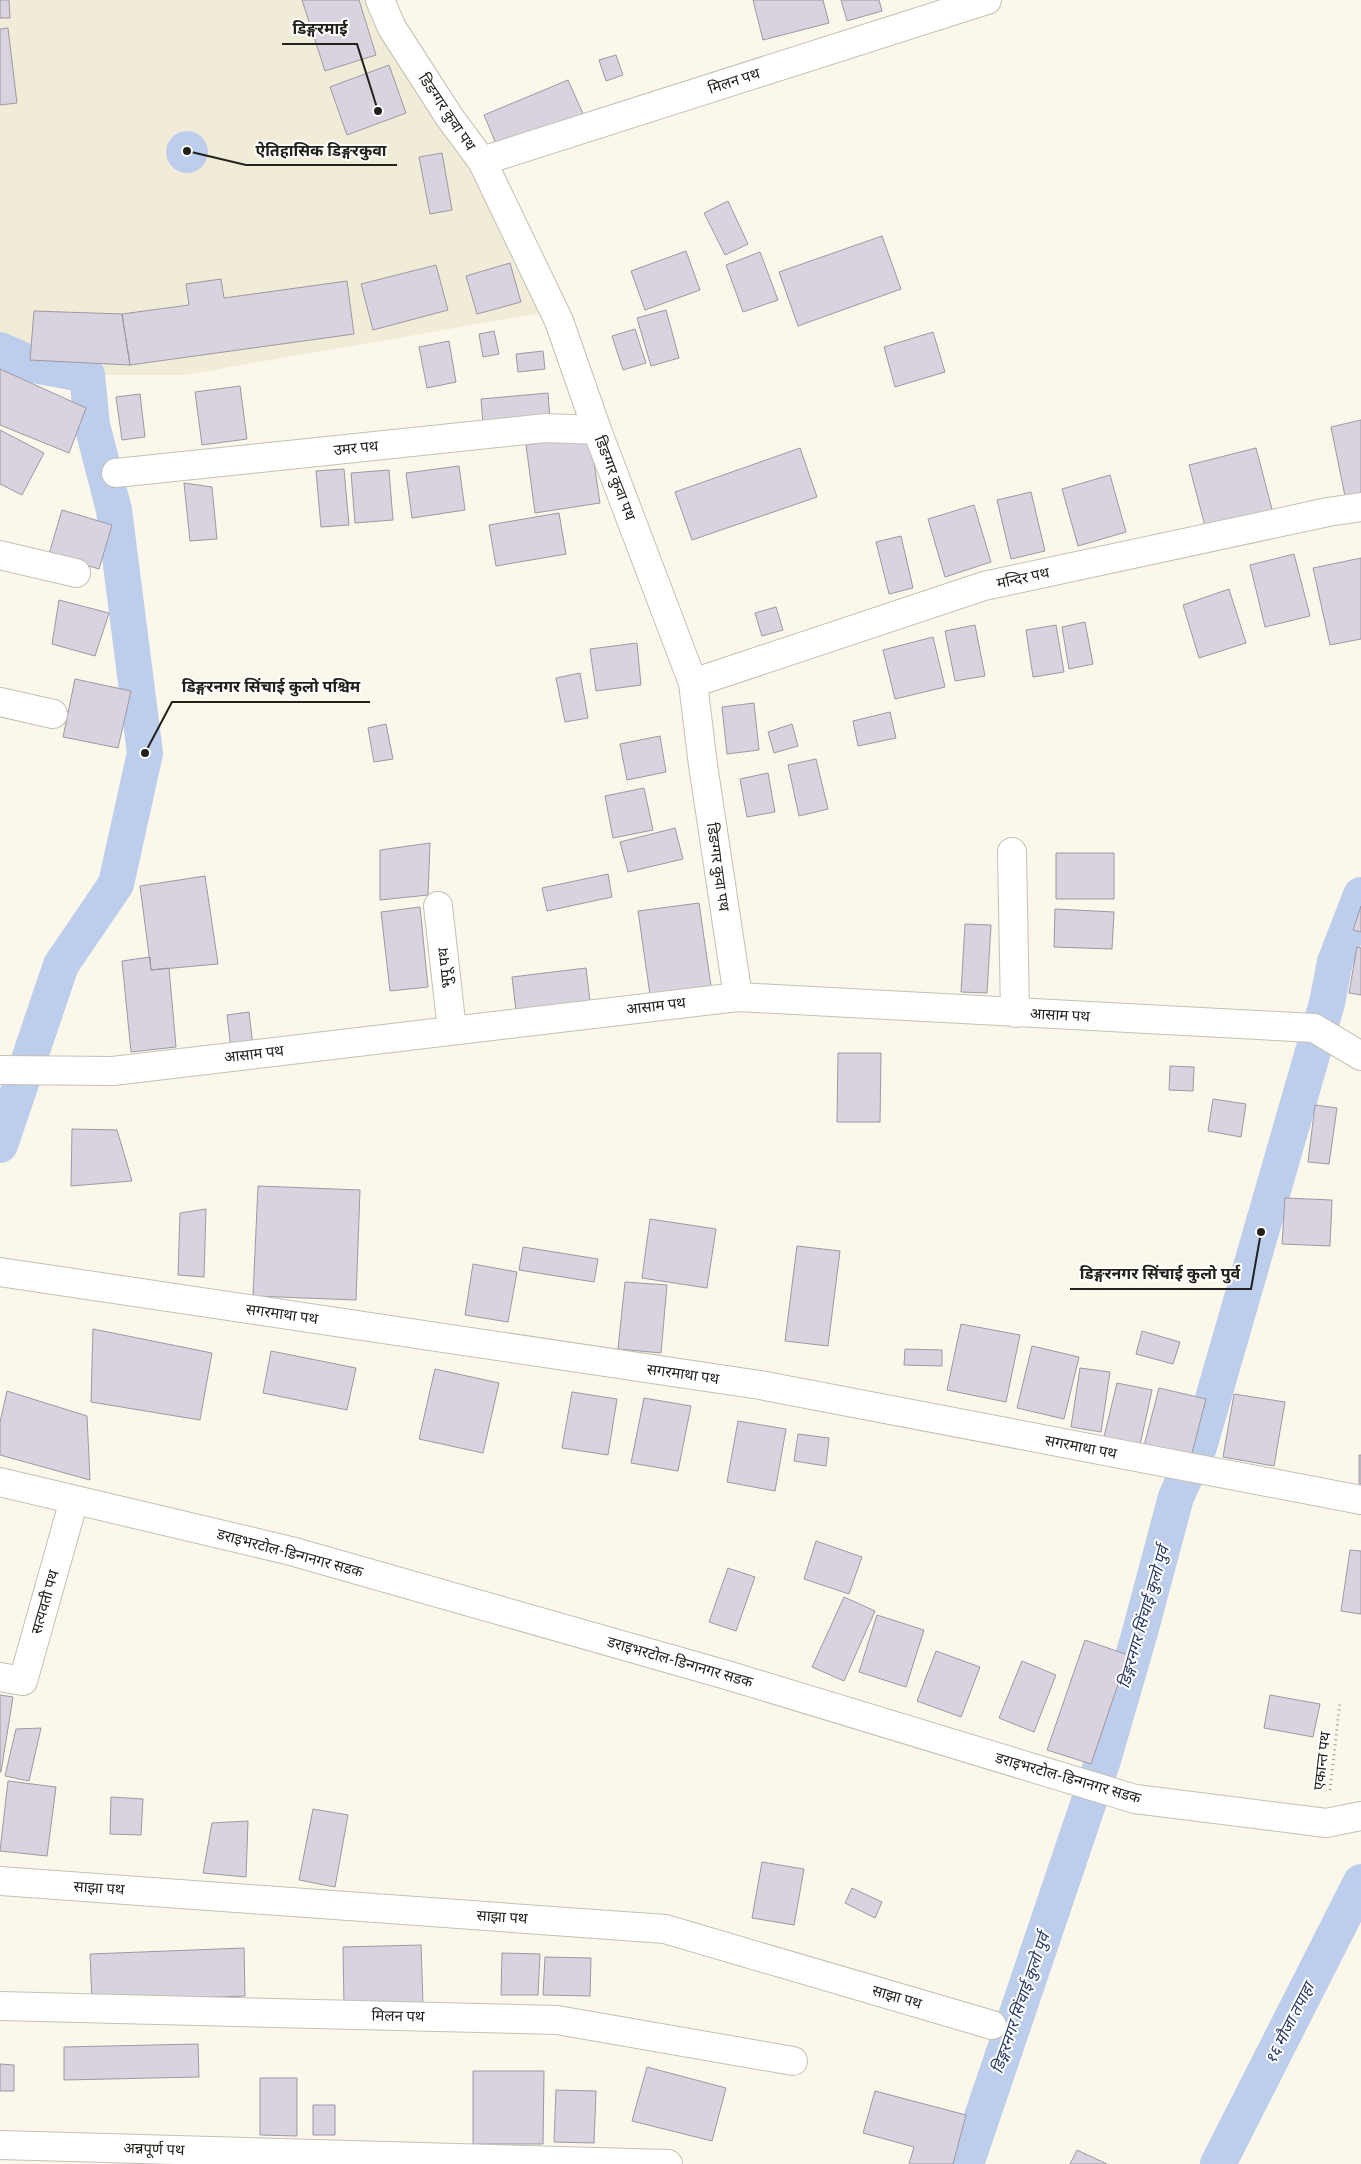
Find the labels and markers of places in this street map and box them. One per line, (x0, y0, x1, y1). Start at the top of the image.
callout: डिङ्गरमाई (282, 13, 357, 44)
callout: ऐतिहासिक डिङ्गरकुवा (246, 134, 397, 165)
callout: डिङ्गरनगर सिंचाई कुलो पश्चिम (172, 671, 370, 702)
callout: डिङ्गरनगर सिंचाई कुलो पुर्व (1070, 1258, 1251, 1289)

